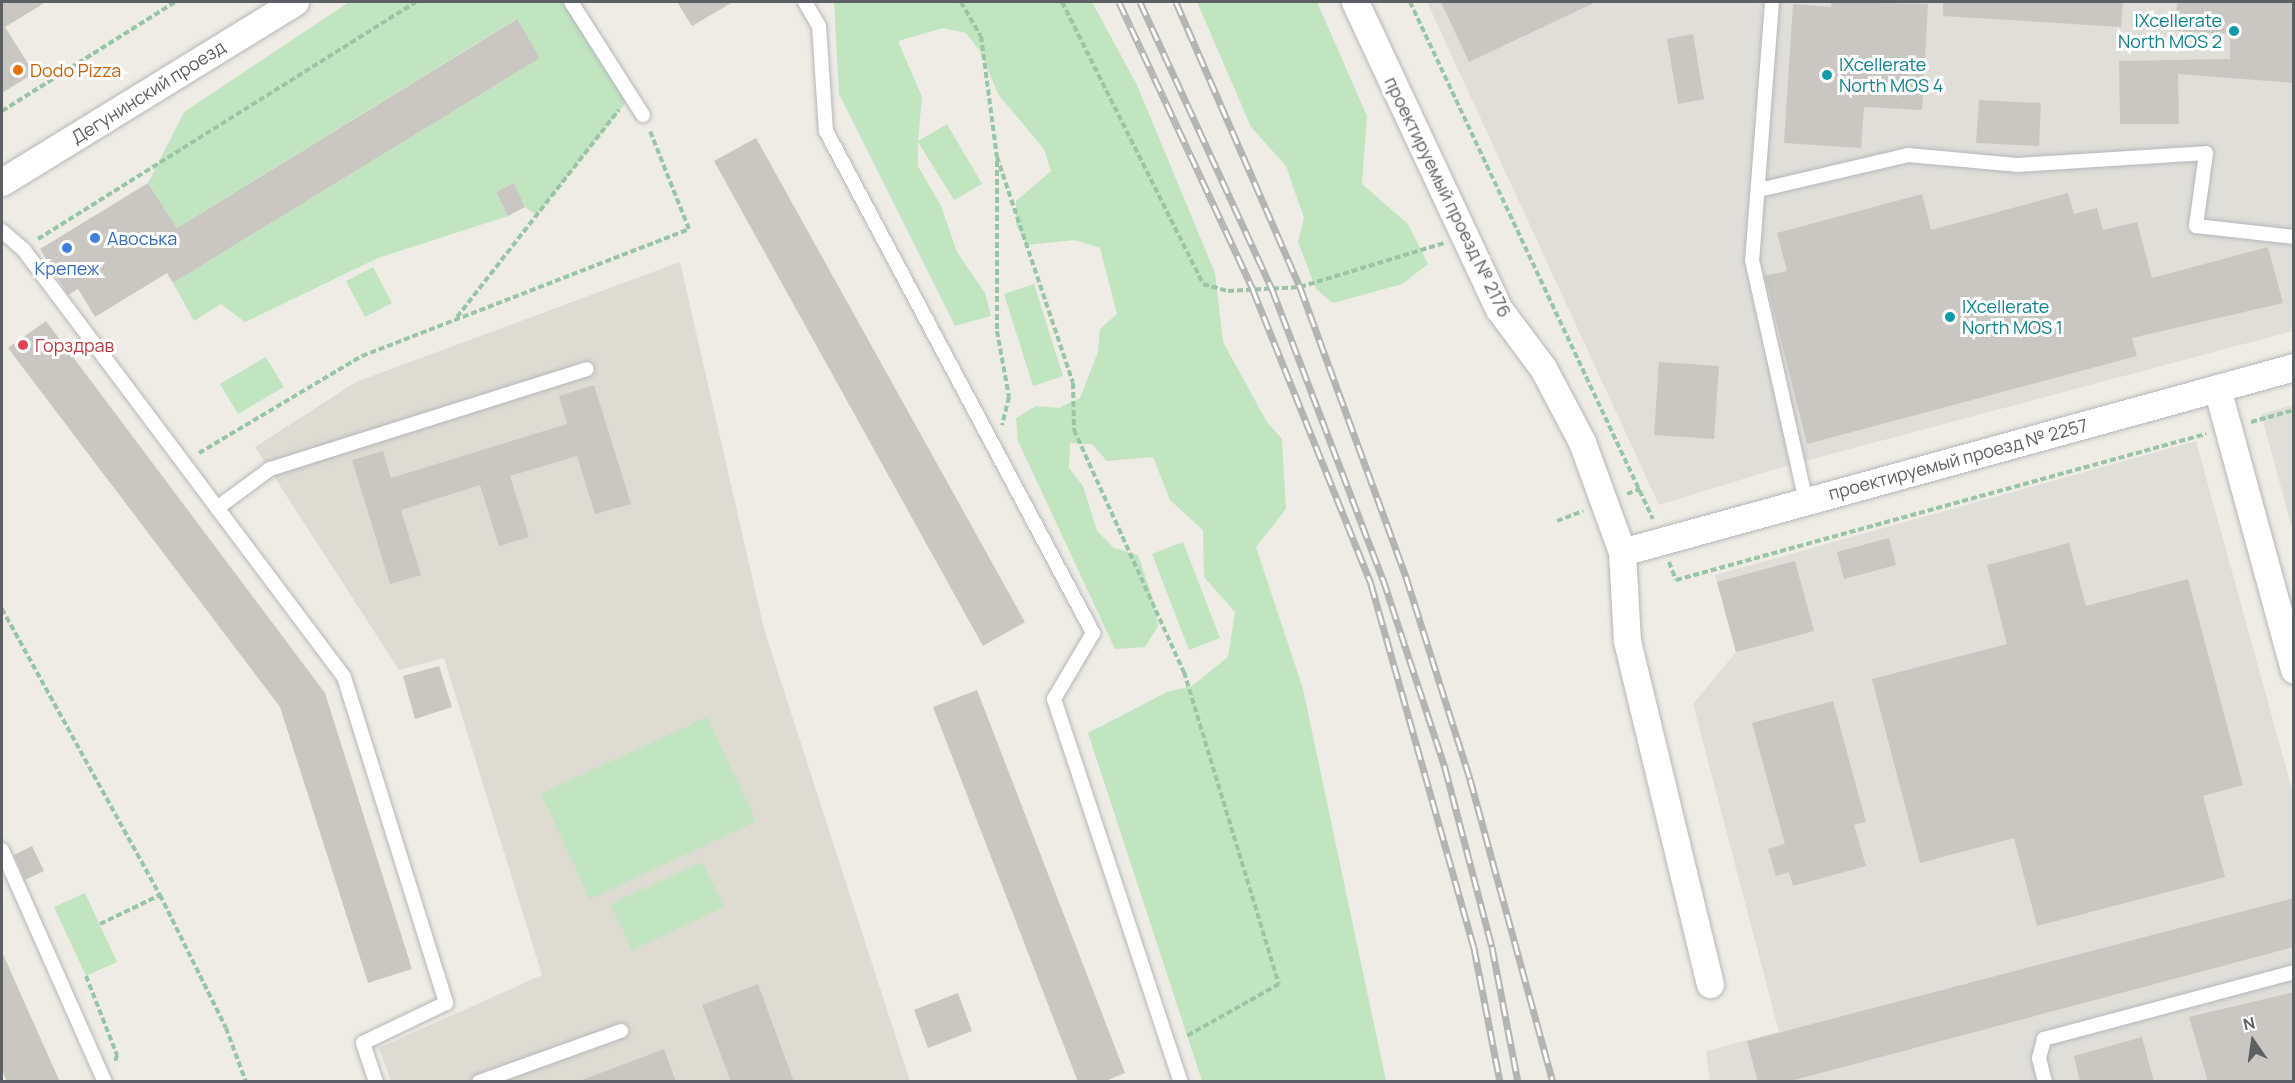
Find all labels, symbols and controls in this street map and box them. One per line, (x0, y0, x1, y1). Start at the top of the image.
place label: IXcellerate North MOS 2 (2118, 10, 2222, 52)
marker: IXcellerate North MOS 2 (2227, 24, 2241, 38)
street label: Дегунинский проезд (67, 36, 229, 148)
place label: IXcellerate North MOS 4 (1839, 54, 1943, 97)
place label: Dodo Pizza (30, 59, 121, 81)
marker: Dodo Pizza (11, 63, 25, 77)
marker: IXcellerate North MOS 4 (1820, 68, 1834, 82)
street label: проектируемый проезд № 2176 (1380, 73, 1516, 321)
place label: Авоська (107, 227, 177, 249)
marker: Авоська (88, 231, 102, 245)
marker: Крепеж (60, 241, 74, 255)
place label: Крепеж (35, 257, 99, 279)
place label: IXcellerate North MOS 1 (1962, 296, 2063, 338)
marker: IXcellerate North MOS 1 (1943, 310, 1957, 324)
place label: Горздрав (35, 334, 114, 356)
marker: Горздрав (16, 338, 30, 352)
street label: проектируемый проезд № 2257 (1826, 414, 2090, 504)
north arrow (2223, 1011, 2283, 1071)
text: N (2241, 1011, 2257, 1035)

